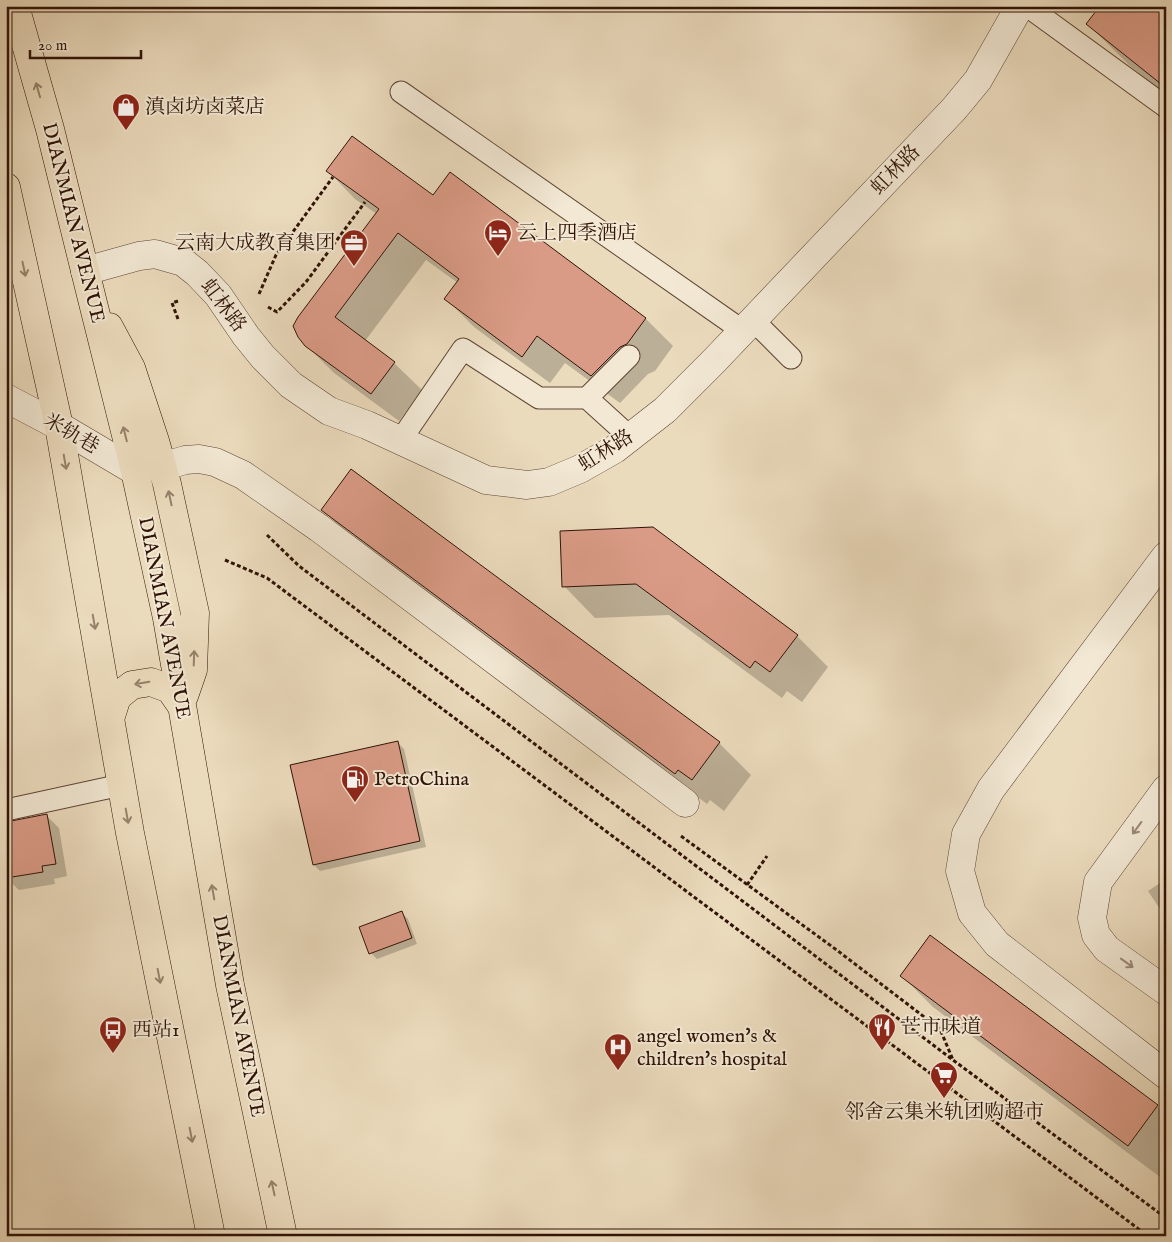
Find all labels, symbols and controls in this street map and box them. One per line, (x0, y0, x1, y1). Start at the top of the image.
scale bar (30, 28, 141, 60)
text: 20 m (38, 36, 68, 55)
one-way arrow (33, 82, 43, 98)
shop icon: 滇卤坊卤菜店 (111, 92, 141, 131)
place label: 滇卤坊卤菜店 (145, 95, 265, 120)
street label: DIANMIAN AVENUE (36, 120, 110, 326)
street label: 虹林路 (866, 140, 926, 200)
hotel icon: 云上四季酒店 (483, 218, 513, 257)
place label: 云上四季酒店 (517, 221, 637, 246)
office icon: 云南大成教育集团 (339, 228, 369, 267)
place label: 云南大成教育集团 (175, 231, 335, 256)
one-way arrow (20, 260, 29, 276)
street label: 虹林路 (195, 275, 251, 337)
street label: 米轨巷 (39, 408, 103, 460)
street label: 虹林路 (574, 425, 638, 477)
one-way arrow (120, 427, 129, 443)
one-way arrow (61, 454, 71, 470)
one-way arrow (165, 491, 174, 507)
street label: DIANMIAN AVENUE (132, 515, 196, 721)
one-way arrow (89, 614, 99, 630)
one-way arrow (189, 650, 198, 666)
one-way arrow (134, 679, 150, 689)
fuel station icon: PetroChina (340, 764, 370, 803)
place label: PetroChina (374, 767, 469, 792)
one-way arrow (123, 808, 132, 824)
one-way arrow (1132, 821, 1142, 835)
one-way arrow (208, 884, 218, 900)
street label: DIANMIAN AVENUE (206, 913, 270, 1119)
one-way arrow (1119, 958, 1133, 968)
one-way arrow (154, 967, 164, 983)
restaurant icon: 芒市味道 (867, 1012, 897, 1051)
bus stop icon: 西站1 (98, 1015, 128, 1054)
place label: 芒市味道 (901, 1015, 981, 1040)
place label: 西站1 (132, 1018, 179, 1043)
place label: angel women's & children's hospital (637, 1024, 788, 1072)
hospital icon: angel women's & children's hospital (603, 1032, 633, 1071)
supermarket icon: 邻舍云集米轨团购超市 (929, 1060, 959, 1099)
place label: 邻舍云集米轨团购超市 (844, 1100, 1044, 1125)
one-way arrow (186, 1127, 196, 1143)
one-way arrow (268, 1181, 277, 1197)

